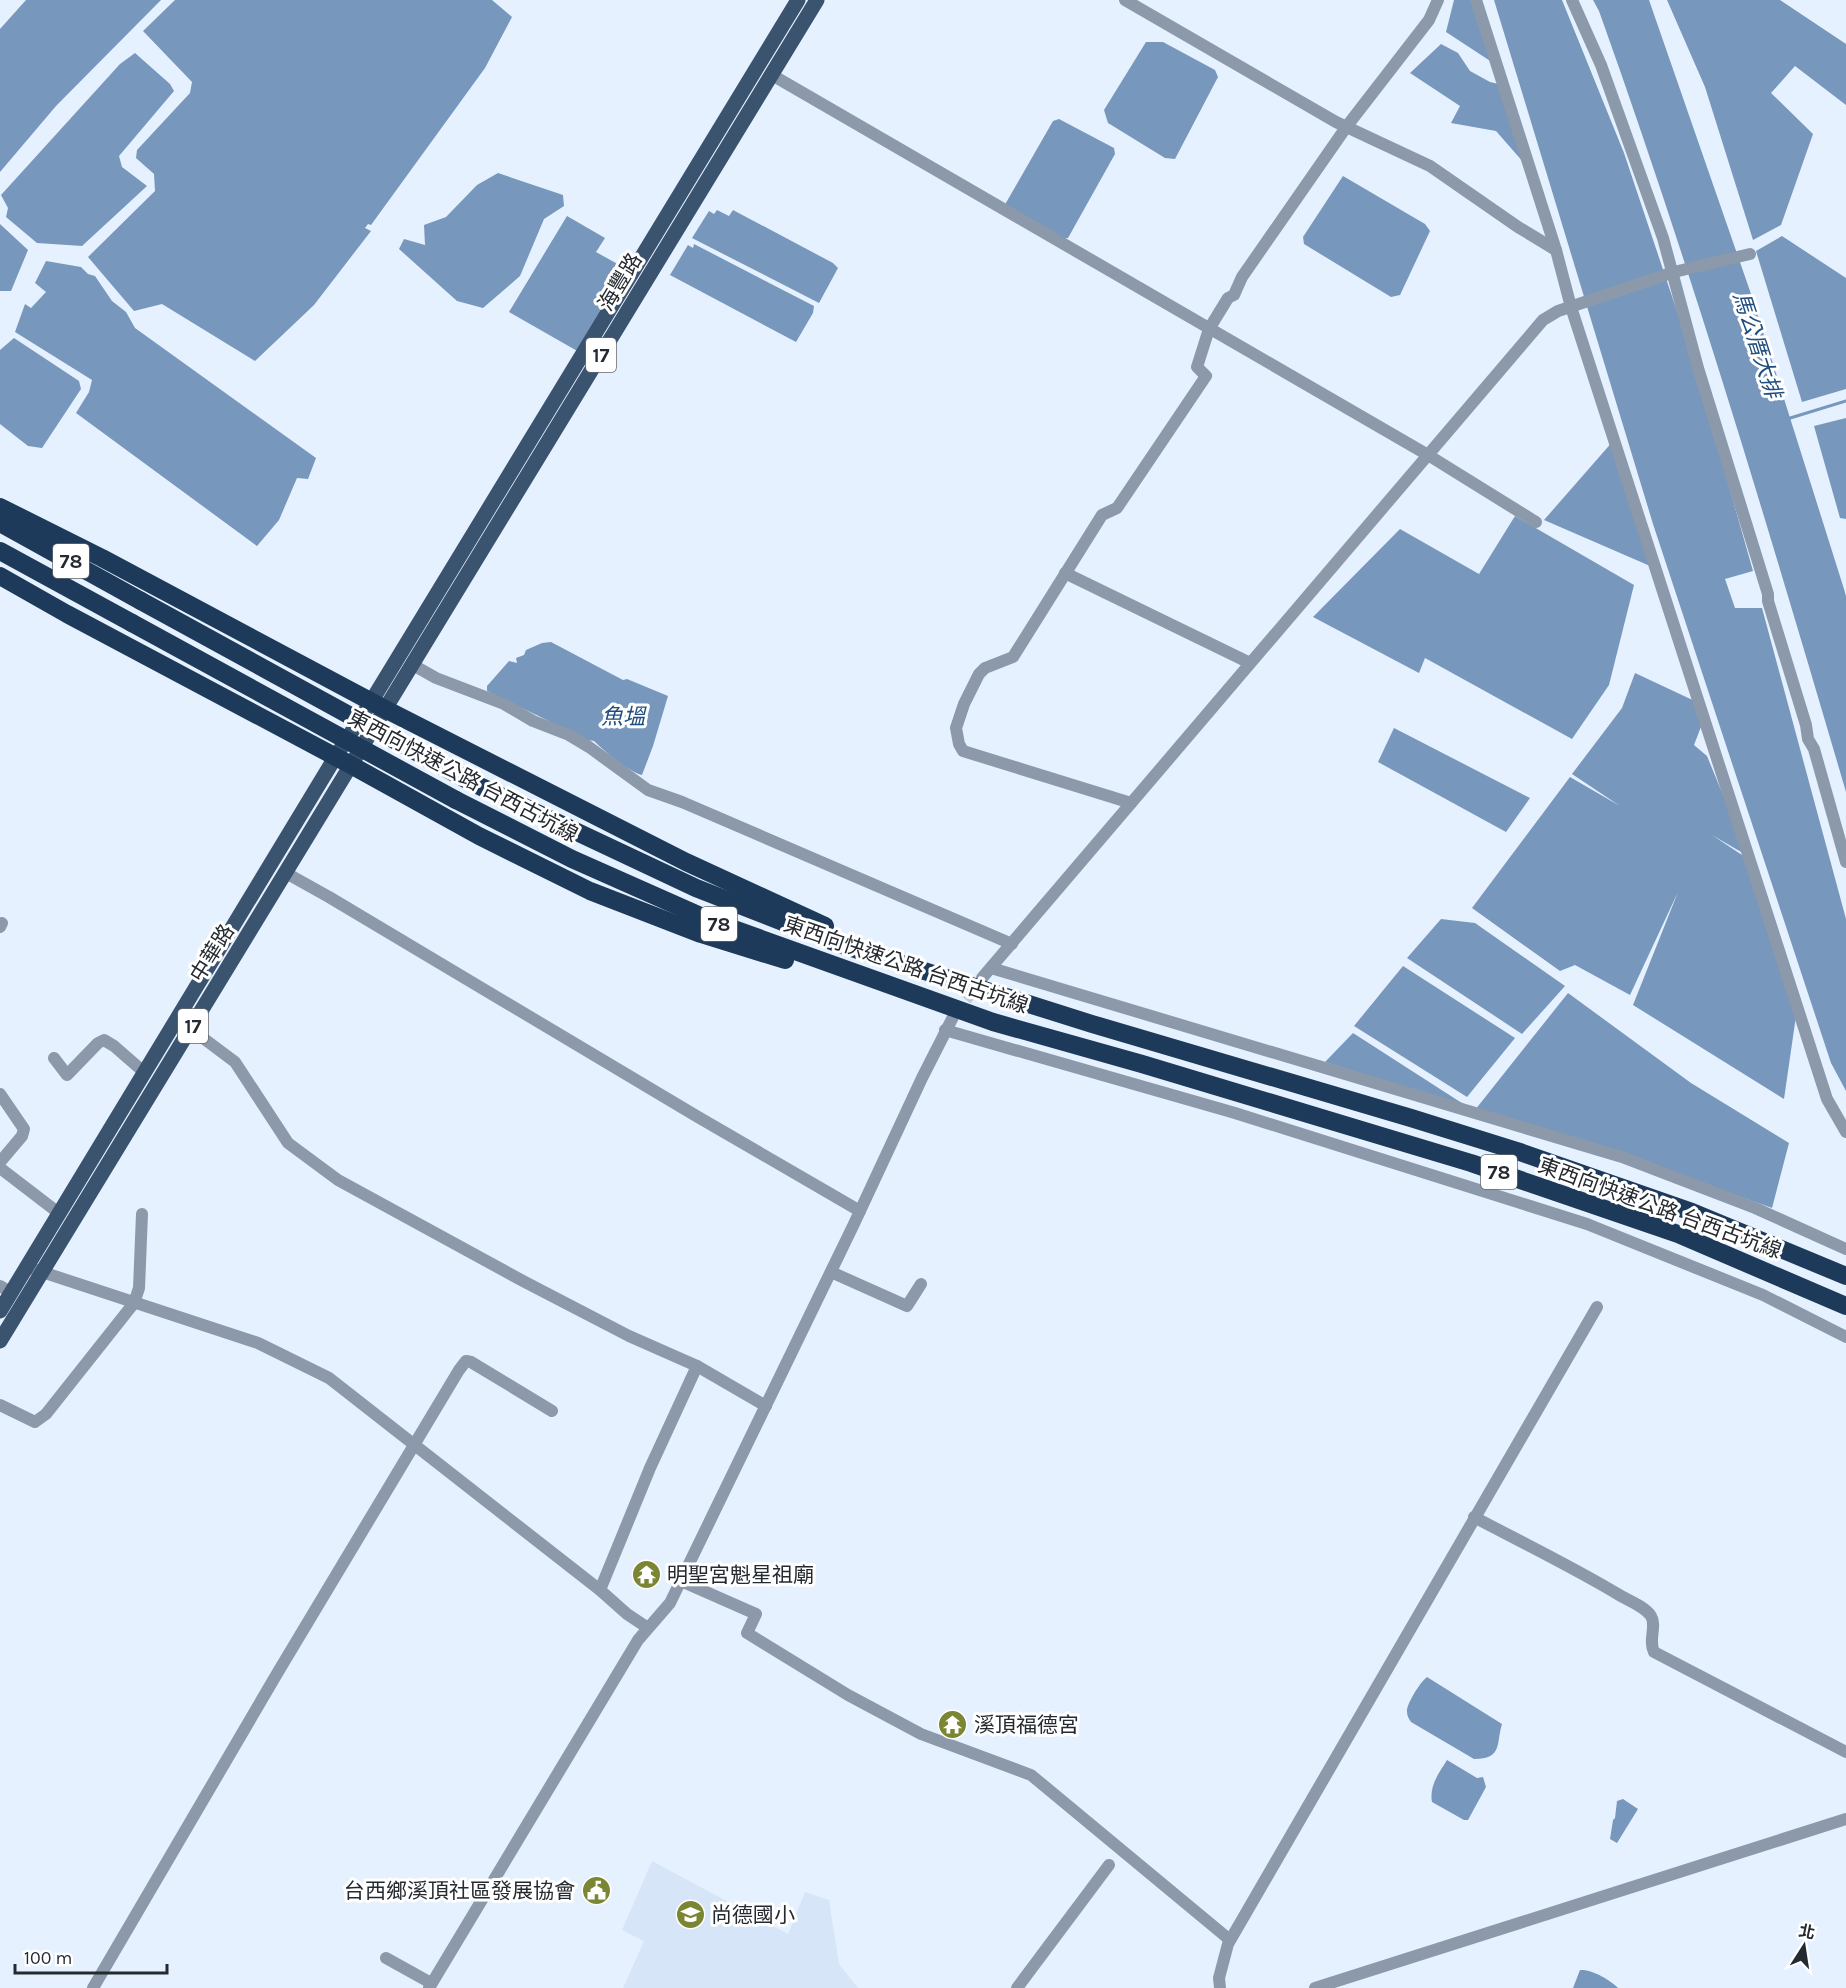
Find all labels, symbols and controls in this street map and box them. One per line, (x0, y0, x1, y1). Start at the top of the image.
street label: 海豐路 (593, 249, 647, 315)
water label: 馬公厝大排 (1728, 289, 1787, 404)
road number: 17 (586, 338, 616, 372)
road number: 78 (53, 544, 89, 578)
water label: 魚塭 (601, 704, 647, 730)
street label: 東西向快速公路 台西古坑線 (344, 705, 582, 847)
road number: 78 (701, 907, 737, 941)
street label: 東西向快速公路 台西古坑線 (781, 912, 1031, 1018)
street label: 中華路 (185, 920, 239, 986)
road number: 17 (178, 1009, 208, 1043)
street label: 東西向快速公路 台西古坑線 (1535, 1153, 1785, 1263)
road number: 78 (1481, 1155, 1517, 1189)
temple icon: 明聖宮魁星祖廟 (630, 1559, 662, 1591)
place label: 明聖宮魁星祖廟 (667, 1563, 814, 1587)
temple icon: 溪頂福德宮 (937, 1709, 969, 1741)
place label: 溪頂福德宮 (974, 1713, 1079, 1737)
public building icon: 台西鄉溪頂社區發展協會 (580, 1875, 612, 1907)
place label: 台西鄉溪頂社區發展協會 (344, 1879, 575, 1903)
school or university icon: 尚德國小 (674, 1899, 706, 1931)
place label: 尚德國小 (711, 1903, 795, 1927)
north arrow (1774, 1916, 1834, 1976)
text: 北 (1797, 1921, 1817, 1943)
scale bar (15, 1937, 166, 1975)
text: 100 m (24, 1947, 72, 1969)

